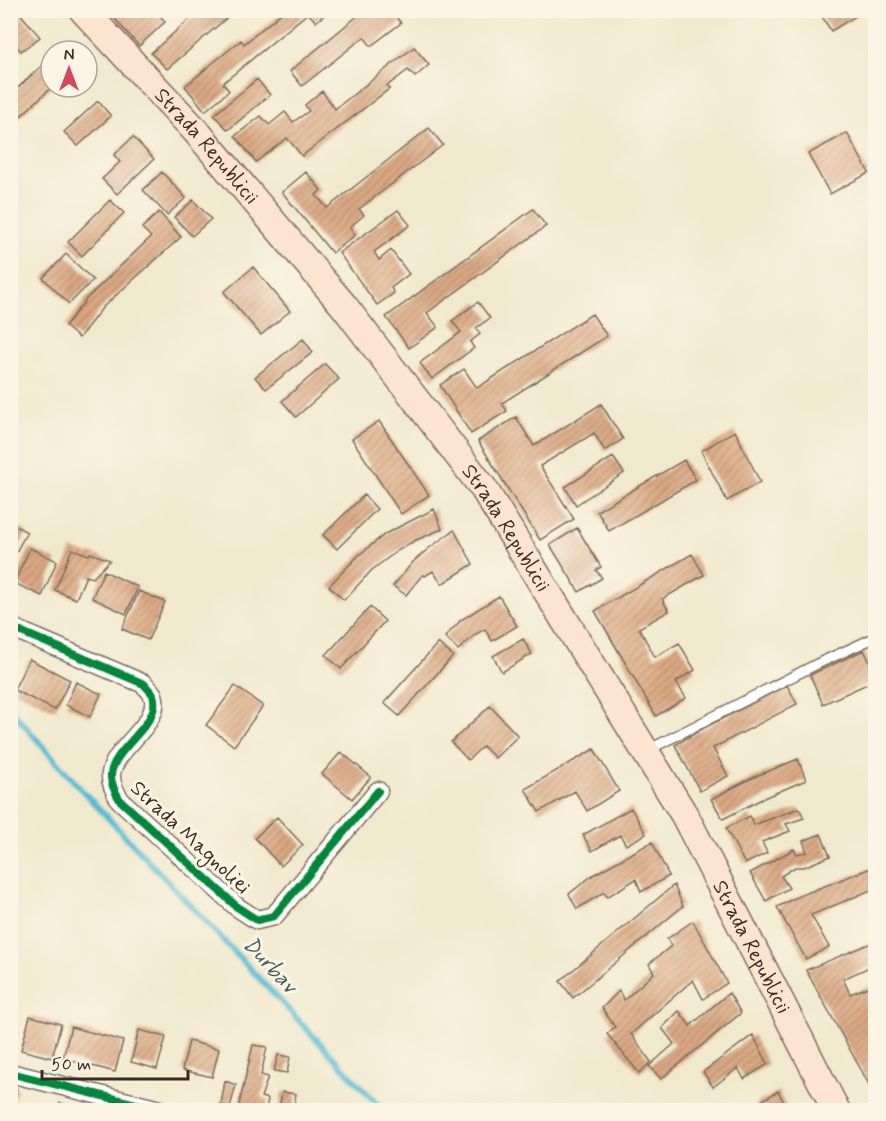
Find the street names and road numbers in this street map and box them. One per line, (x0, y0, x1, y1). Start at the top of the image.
street label: Strada Republicii (148, 82, 265, 211)
street label: Strada Republicii (455, 459, 557, 597)
street label: Strada Magnoliei (123, 775, 257, 902)
street label: Strada Republicii (705, 876, 797, 1019)

